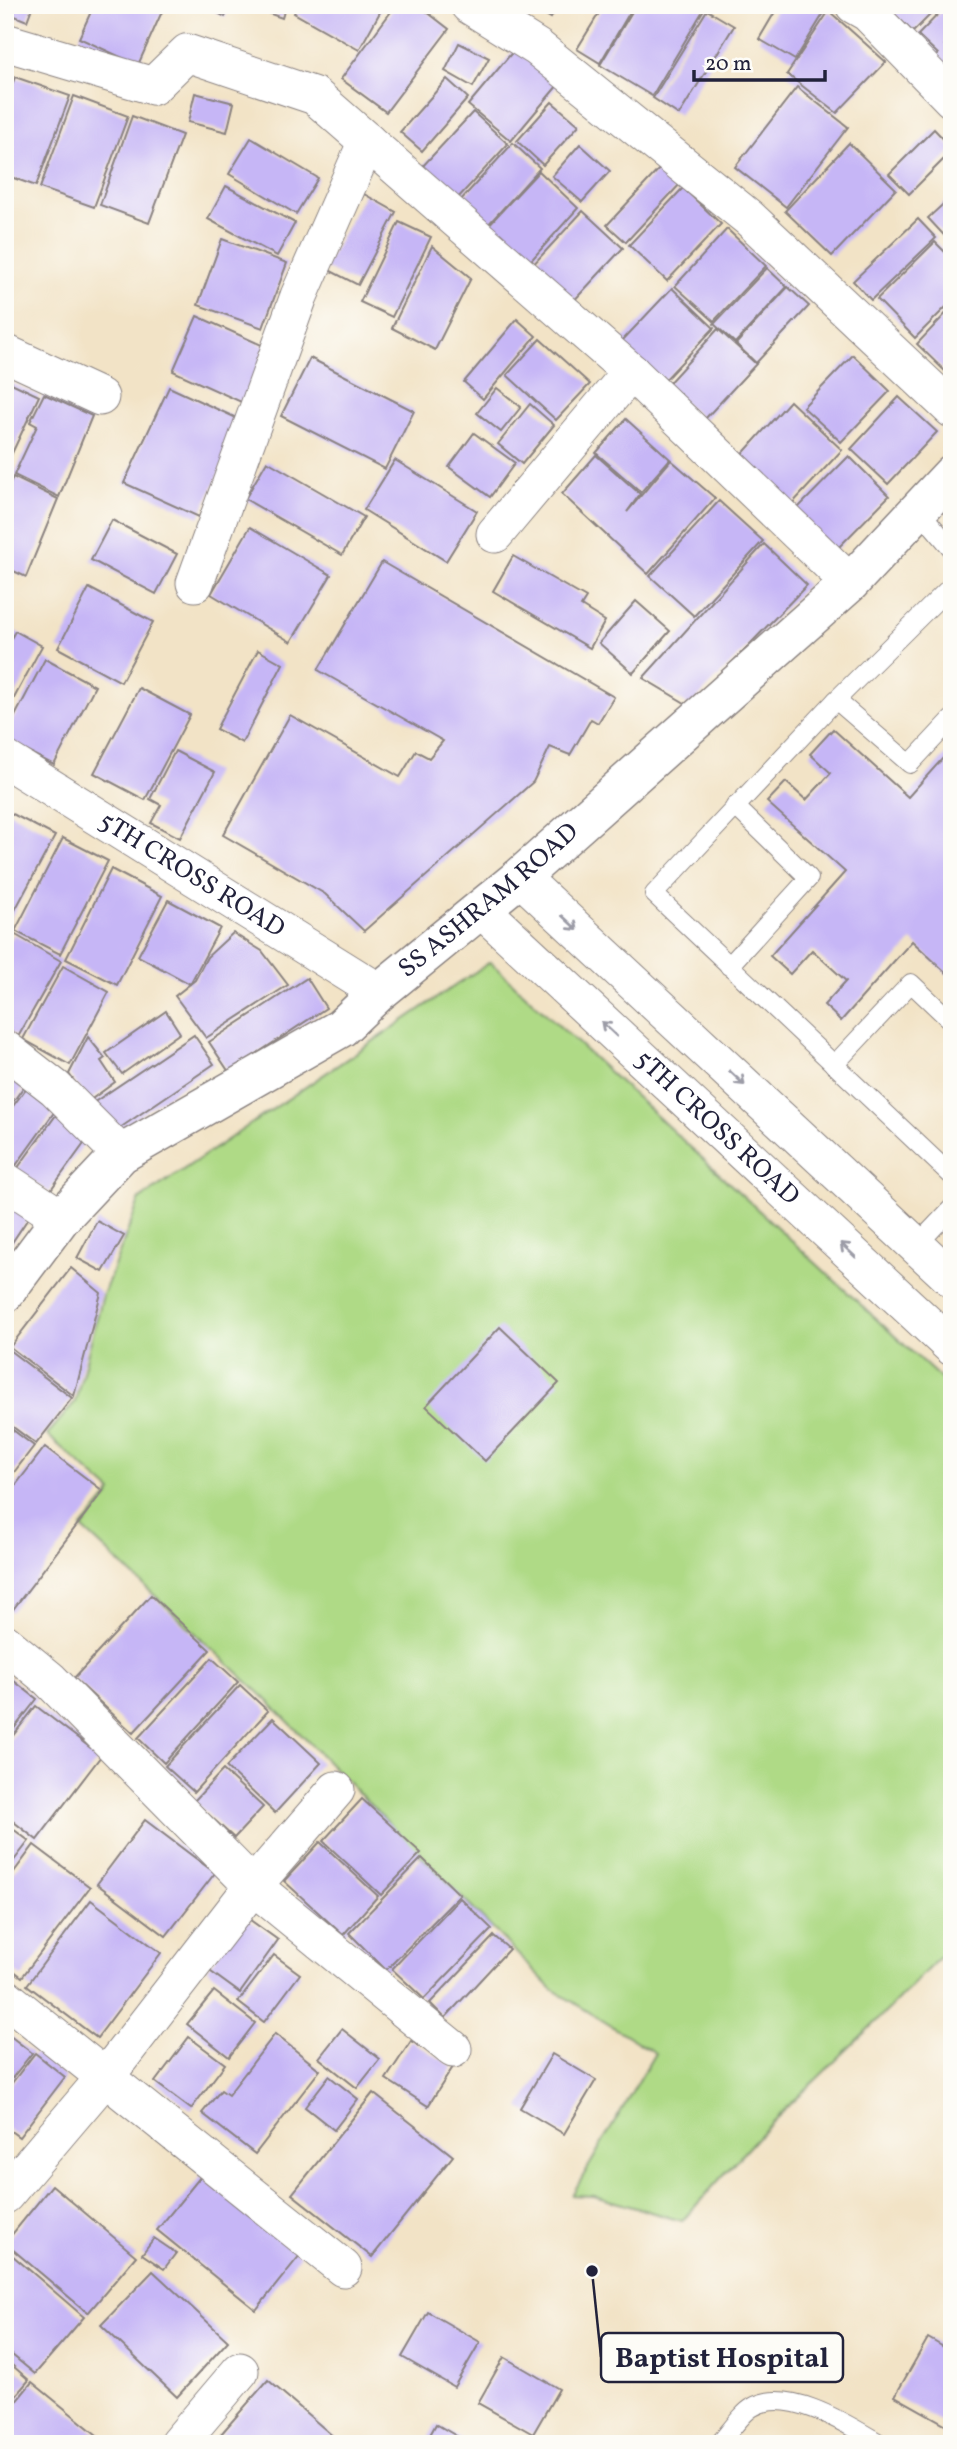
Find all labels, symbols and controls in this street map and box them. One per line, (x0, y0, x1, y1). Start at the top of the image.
scale bar (694, 38, 826, 82)
text: 20 m (705, 50, 751, 79)
street label: 5TH CROSS ROAD (92, 804, 292, 947)
street label: SS ASHRAM ROAD (391, 815, 587, 987)
one-way arrow (561, 915, 579, 931)
one-way arrow (601, 1020, 618, 1037)
street label: 5TH CROSS ROAD (626, 1043, 807, 1214)
one-way arrow (728, 1070, 745, 1087)
one-way arrow (839, 1242, 857, 1258)
callout: Baptist Hospital (601, 2333, 843, 2382)
text: Baptist Hospital (615, 2340, 829, 2379)

